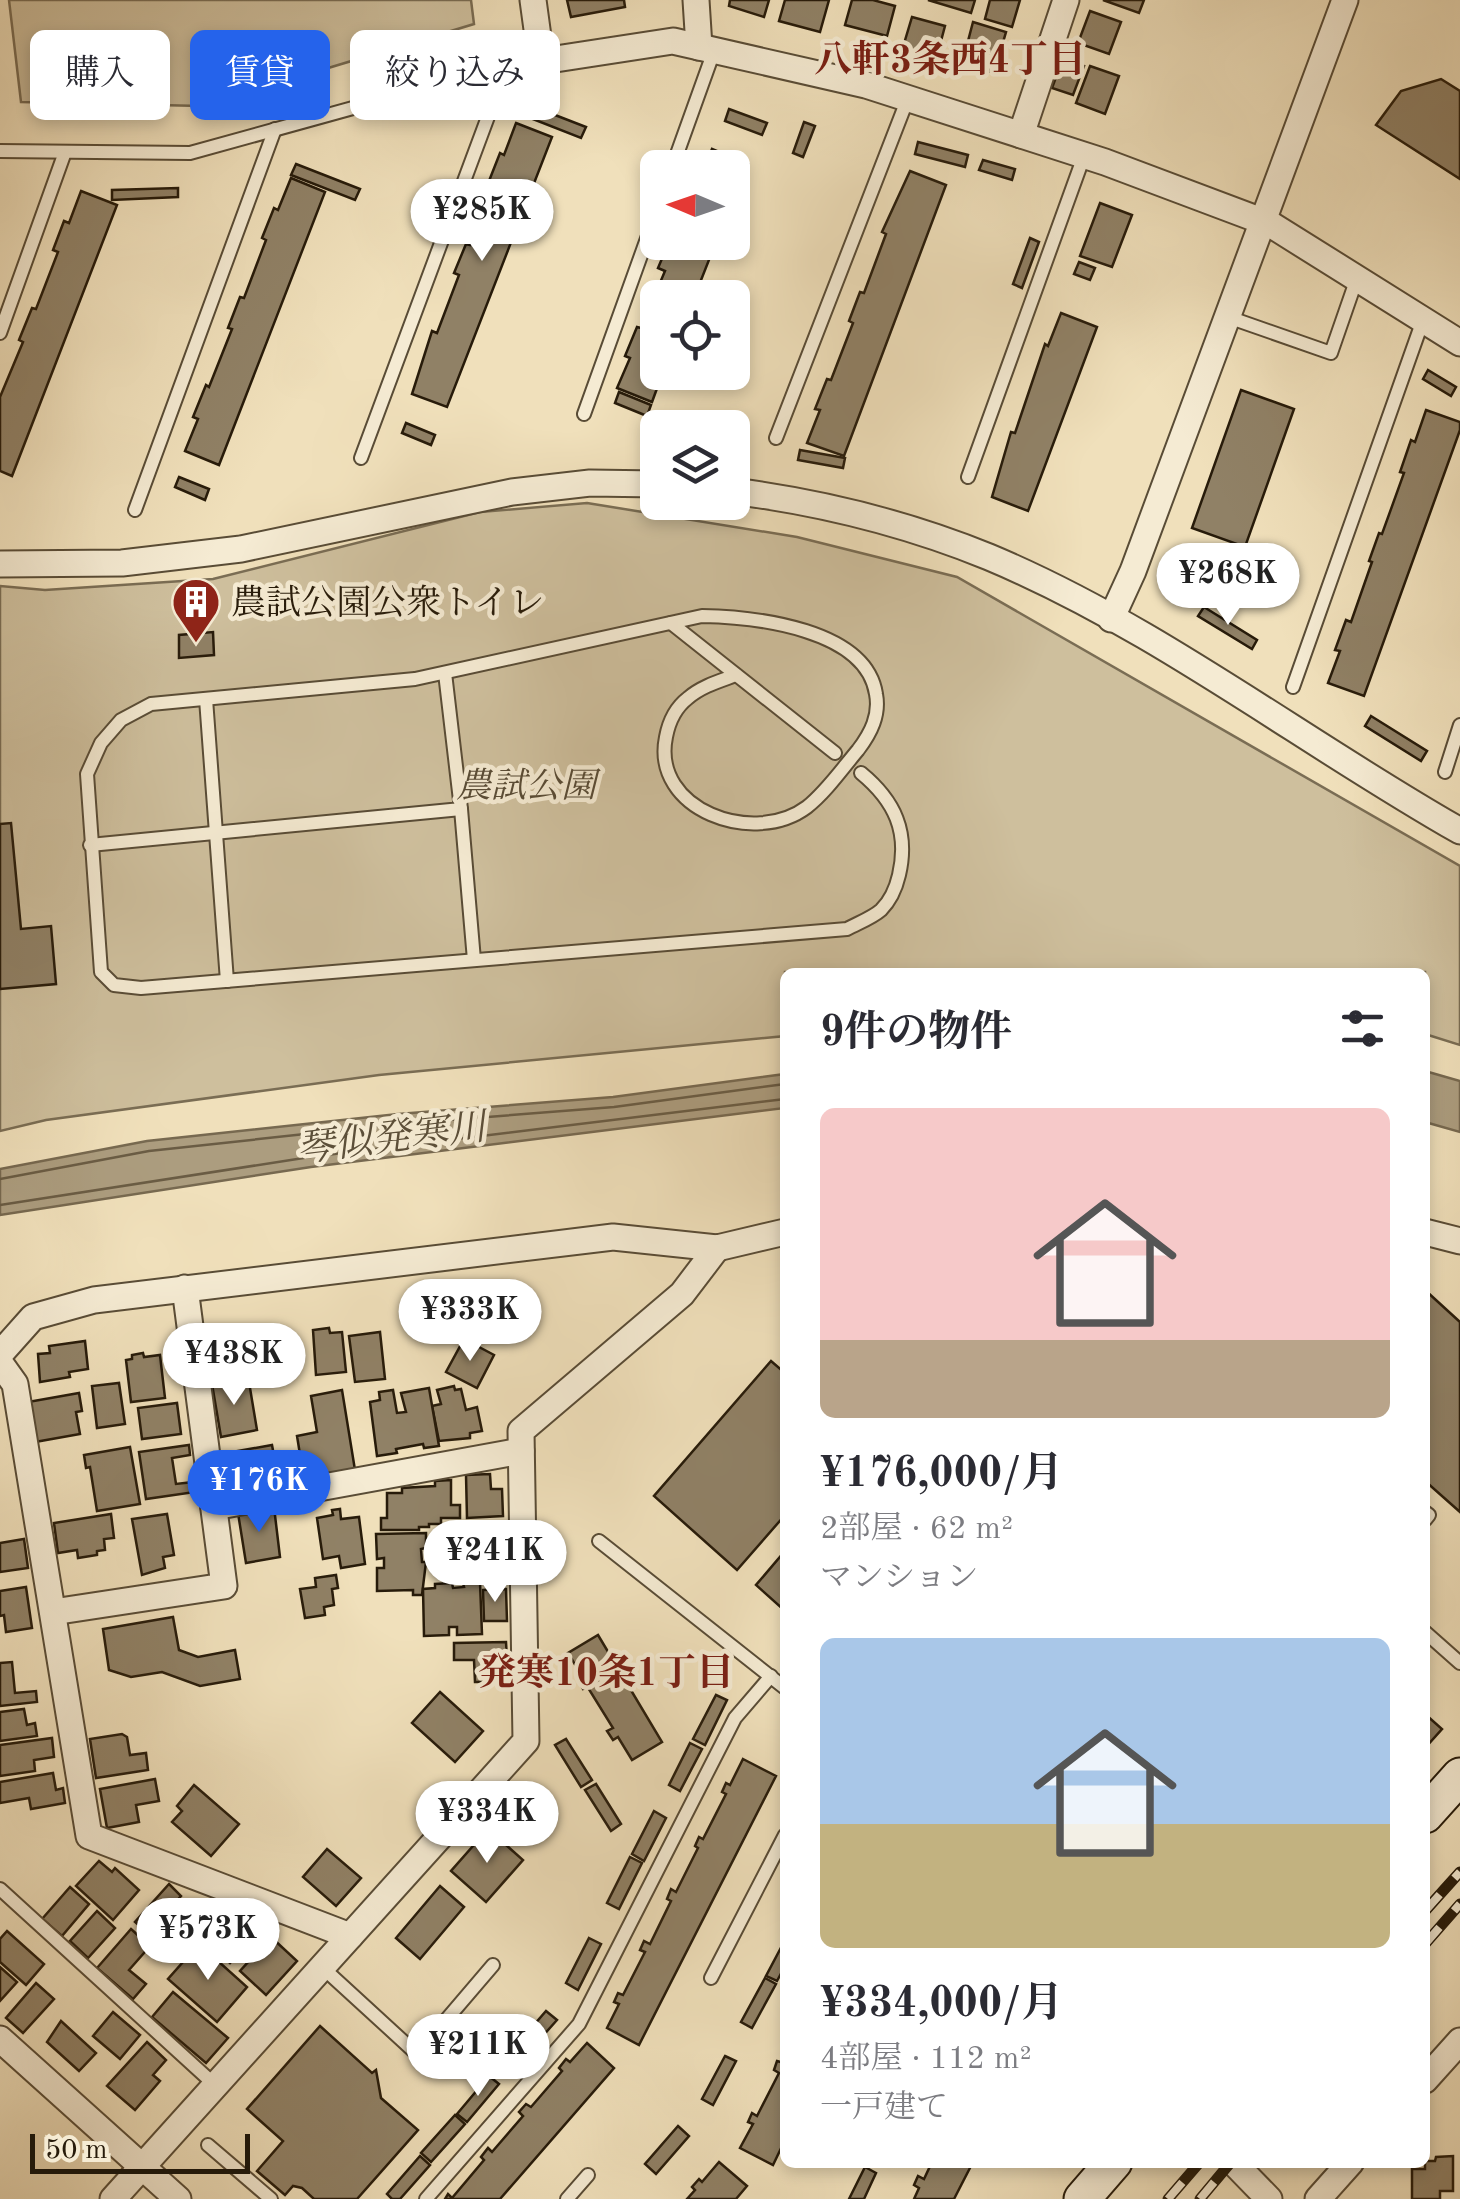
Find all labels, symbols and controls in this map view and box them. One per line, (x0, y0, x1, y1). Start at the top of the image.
chip: 購入 (30, 30, 170, 120)
chip: 賃貸 (190, 30, 330, 120)
chip: 絞り込み (350, 30, 560, 120)
district label: 八軒3条西4丁目 (814, 39, 1086, 81)
north arrow (640, 150, 750, 260)
map controls (640, 150, 750, 520)
pin: ¥285K (412, 179, 552, 264)
text: ¥285K (433, 195, 531, 227)
button: locate (640, 280, 750, 390)
button: layers (640, 410, 750, 520)
pin: ¥268K (1158, 543, 1298, 628)
text: ¥268K (1179, 559, 1277, 591)
building icon: 農試公園公衆トイレ (170, 576, 222, 644)
place label: 農試公園公衆トイレ (231, 584, 544, 622)
park label: 農試公園 (456, 767, 601, 805)
icon: filters (1335, 1001, 1390, 1056)
text: 9件の物件 (820, 1013, 1012, 1055)
water label: 琴似発寒川 (294, 1106, 492, 1170)
icon: home (1015, 1173, 1195, 1353)
pin: ¥333K (400, 1279, 540, 1364)
text: ¥333K (421, 1295, 519, 1327)
pin: ¥438K (164, 1323, 304, 1408)
text: ¥438K (185, 1339, 283, 1371)
pin: ¥176K (189, 1450, 329, 1535)
text: ¥176,000/月 (820, 1454, 1063, 1496)
text: ¥176K (210, 1466, 308, 1498)
text: 2部屋 · 62 m² (820, 1514, 1013, 1546)
pin: ¥241K (425, 1520, 565, 1605)
text: ¥241K (446, 1536, 544, 1568)
text: マンション (820, 1563, 979, 1595)
district label: 発寒10条1丁目 (478, 1652, 734, 1694)
icon: home (1015, 1703, 1195, 1883)
pin: ¥334K (417, 1781, 557, 1866)
text: ¥334K (438, 1797, 536, 1829)
pin: ¥573K (138, 1898, 278, 1983)
text: ¥573K (159, 1914, 257, 1946)
text: ¥334,000/月 (820, 1984, 1063, 2026)
pin: ¥211K (408, 2014, 548, 2099)
text: ¥211K (429, 2030, 527, 2062)
text: 4部屋 · 112 m² (820, 2044, 1032, 2076)
text: 一戸建て (820, 2093, 948, 2125)
scale bar (30, 2129, 250, 2174)
text: 50 m (45, 2137, 108, 2165)

